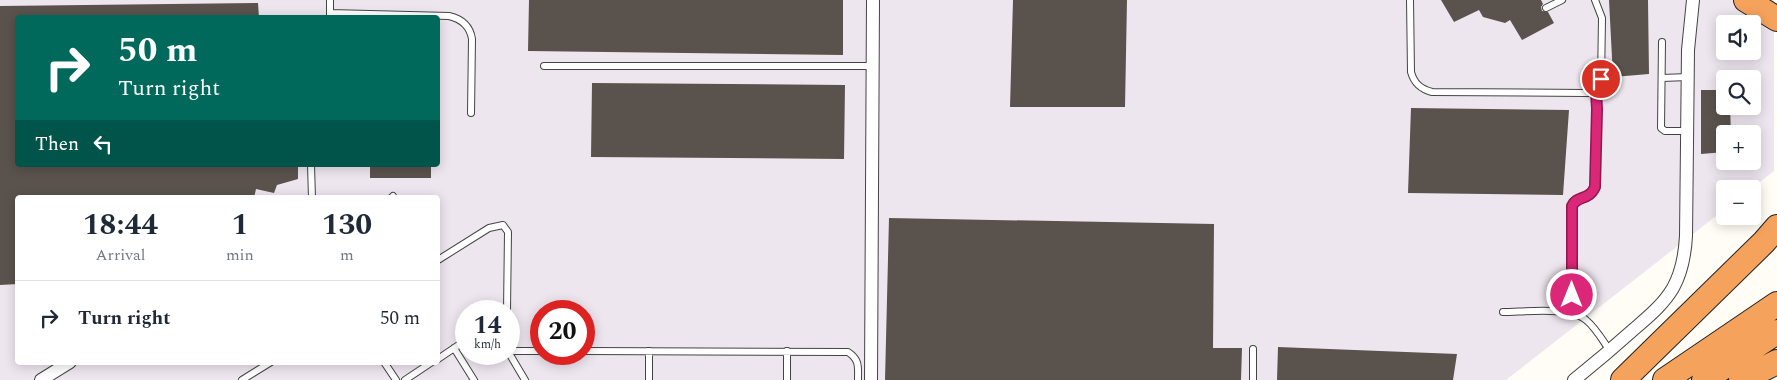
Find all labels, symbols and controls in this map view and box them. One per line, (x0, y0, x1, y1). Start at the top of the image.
map controls (1716, 15, 1761, 225)
button: sound (1716, 15, 1761, 60)
text: 50 m (118, 24, 198, 77)
icon: right (35, 35, 100, 100)
pin (1580, 58, 1622, 100)
icon: arrive (1587, 65, 1615, 93)
button: search (1716, 70, 1761, 115)
text: Turn right (118, 72, 220, 105)
button: + (1716, 125, 1761, 170)
text: Then (35, 130, 79, 159)
icon: left (89, 130, 117, 158)
button: − (1716, 180, 1761, 225)
text: 18:44 (83, 202, 158, 248)
text: 1 (231, 202, 248, 248)
text: 130 (322, 202, 372, 248)
text: Arrival (96, 243, 145, 267)
text: min (226, 243, 254, 267)
text: m (340, 243, 354, 267)
position arrow (1545, 268, 1597, 320)
speed limit sign: 20 (530, 300, 595, 365)
icon: right (35, 304, 63, 332)
text: Turn right (78, 304, 171, 333)
text: 50 m (380, 304, 420, 333)
text: 14 (473, 307, 502, 345)
text: km/h (474, 335, 501, 354)

